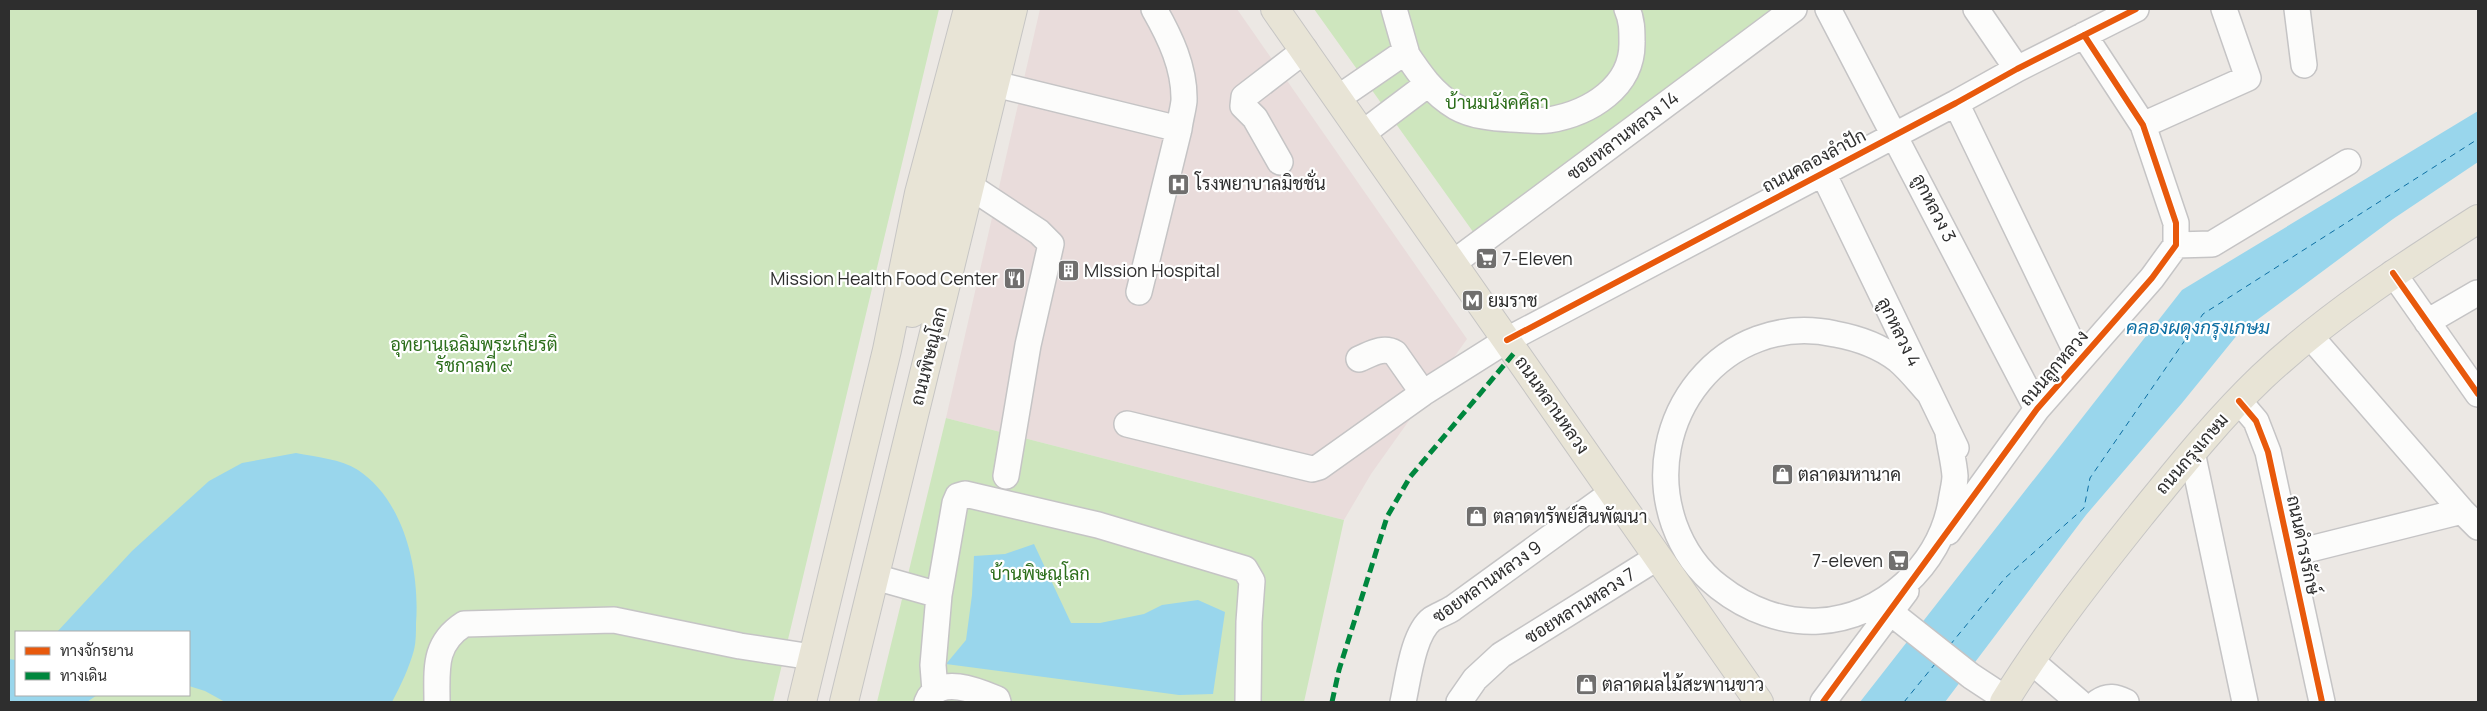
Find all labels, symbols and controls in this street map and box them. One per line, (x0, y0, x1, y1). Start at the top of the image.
street label: ซอยหลานหลวง 14 (1561, 85, 1683, 185)
park label: บ้านมนังคศิลา (1445, 90, 1549, 114)
street label: ถนนคลองลำปัก (1757, 123, 1870, 198)
place label: โรงพยาบาลมิชชั่น (1194, 169, 1326, 195)
street label: ลูกหลวง 3 (1906, 169, 1962, 247)
hospital icon: โรงพยาบาลมิชชั่น (1167, 172, 1191, 196)
place label: 7-Eleven (1502, 246, 1573, 270)
supermarket icon: 7-Eleven (1474, 247, 1498, 271)
place label: MIssion Hospital (1084, 258, 1220, 282)
building icon: MIssion Hospital (1056, 259, 1080, 283)
place label: Mission Health Food Center (770, 266, 999, 290)
restaurant icon: Mission Health Food Center (1002, 267, 1026, 291)
place label: ยมราช (1488, 288, 1538, 312)
metro station icon: ยมราช (1460, 289, 1484, 313)
street label: ลูกหลวง 4 (1871, 293, 1927, 371)
street label: ถนนพิษณุโลก (904, 304, 953, 408)
water label: คลองผดุงกรุงเกษม (2126, 314, 2270, 340)
street label: ถนนลูกหลวง (2014, 324, 2094, 412)
park label: อุทยานเฉลิมพระเกียรติ รัชกาลที่ ๙ (390, 332, 558, 377)
street label: ถนนหลานหลวง (1510, 351, 1596, 458)
street label: ถนนกรุงเกษม (2149, 408, 2234, 500)
place label: ตลาดมหานาค (1798, 462, 1901, 486)
shop icon: ตลาดมหานาค (1770, 463, 1794, 487)
street label: ถนนดำรงรักษ์ (2282, 493, 2326, 597)
place label: ตลาดทรัพย์สินพัฒนา (1493, 504, 1648, 528)
shop icon: ตลาดทรัพย์สินพัฒนา (1465, 505, 1489, 529)
street label: ซอยหลานหลวง 9 (1427, 535, 1546, 628)
place label: 7-eleven (1812, 548, 1883, 572)
supermarket icon: 7-eleven (1887, 549, 1911, 573)
park label: บ้านพิษณุโลก (990, 561, 1090, 586)
street label: ซอยหลานหลวง 7 (1520, 562, 1639, 649)
legend (15, 631, 190, 696)
text: ทางจักรยาน (60, 640, 134, 661)
text: ทางเดิน (60, 665, 107, 686)
place label: ตลาดผลไม้สะพานขาว (1602, 672, 1764, 696)
shop icon: ตลาดผลไม้สะพานขาว (1574, 673, 1598, 697)

